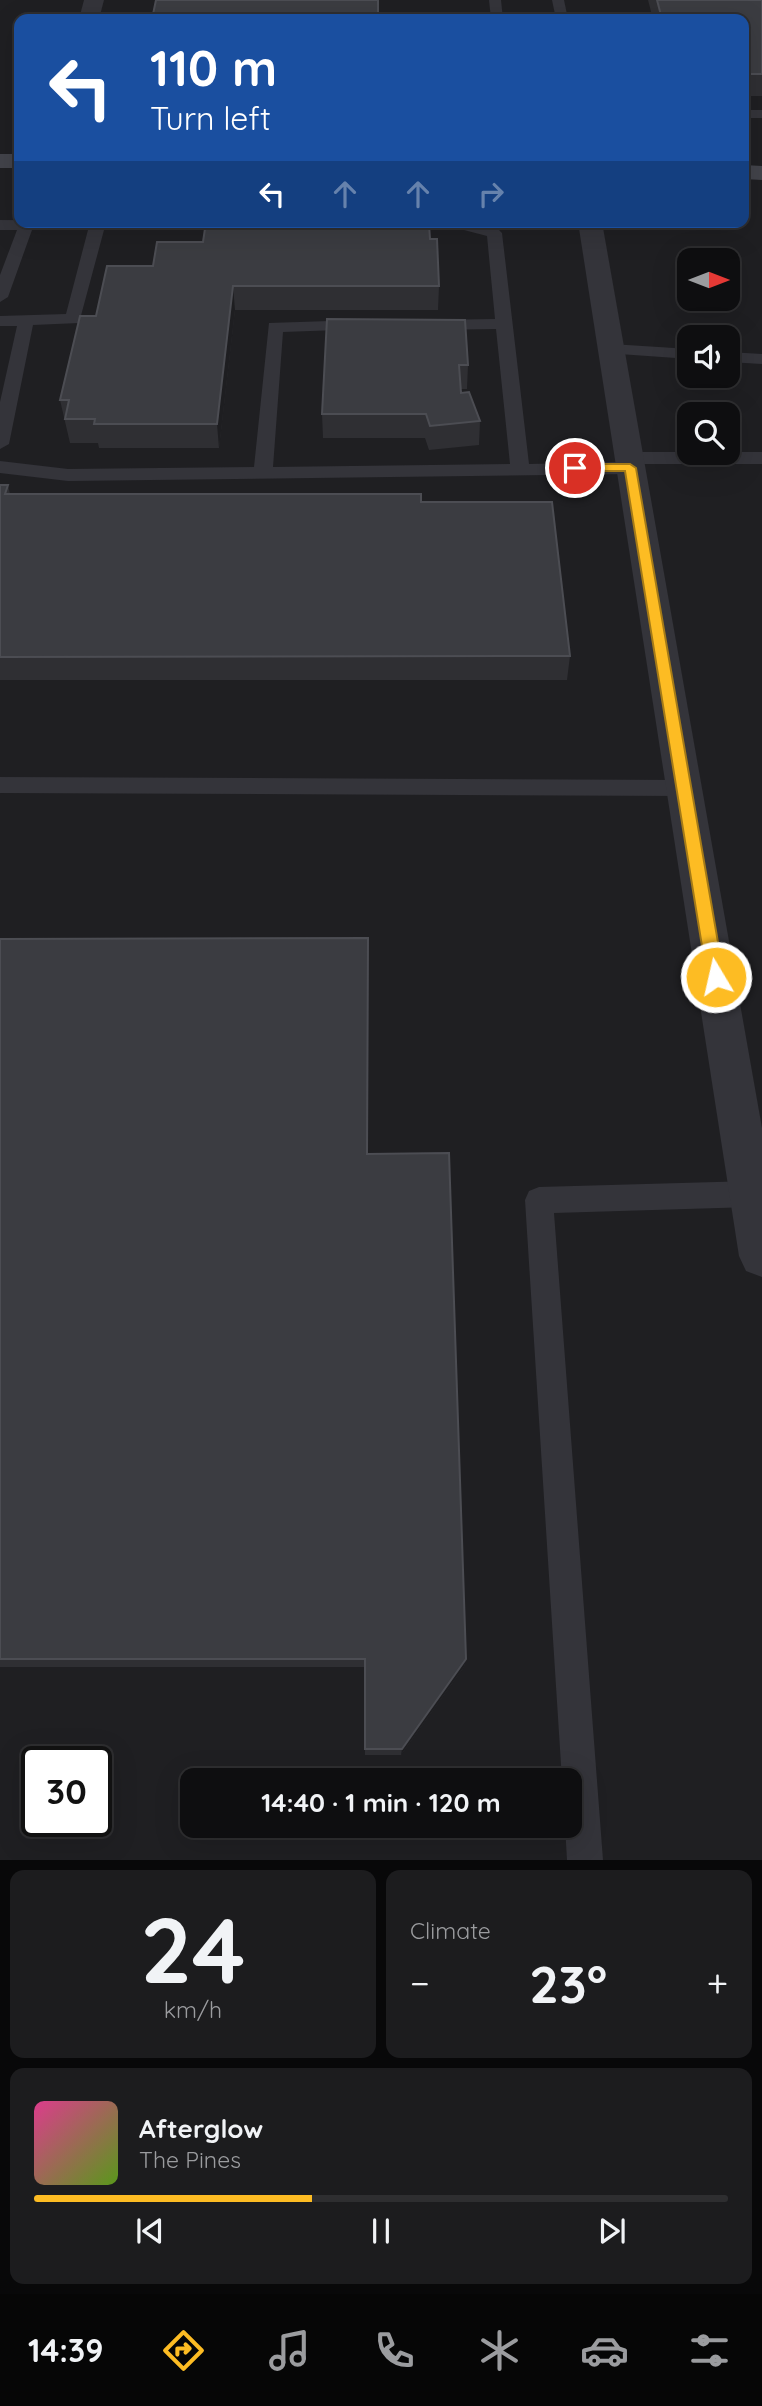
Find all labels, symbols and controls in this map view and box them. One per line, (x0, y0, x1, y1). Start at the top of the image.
text: 110 m (150, 37, 277, 98)
icon: left (35, 42, 126, 133)
text: Turn left (150, 98, 271, 138)
icon: left (253, 175, 291, 213)
icon: ahead (326, 175, 364, 213)
icon: ahead (399, 175, 437, 213)
icon: right (472, 175, 510, 213)
north arrow (677, 248, 740, 312)
map controls (677, 248, 740, 465)
button: sound (677, 325, 740, 388)
button: search (677, 402, 740, 465)
pin (545, 438, 605, 498)
icon: arrive (556, 449, 594, 487)
position arrow (679, 940, 753, 1014)
speed limit sign: 30 (21, 1746, 112, 1837)
text: 14:40 · 1 min · 120 m (261, 1786, 501, 1819)
text: 24 (140, 1892, 246, 2006)
text: Climate (410, 1916, 491, 1945)
text: 23° (529, 1951, 607, 2016)
text: − (410, 1959, 430, 2007)
text: + (707, 1959, 728, 2007)
text: km/h (164, 1995, 222, 2024)
text: Afterglow (139, 2112, 263, 2145)
text: The Pines (139, 2145, 241, 2174)
icon: previous (131, 2212, 169, 2250)
icon: pause (362, 2212, 400, 2250)
icon: next (593, 2212, 631, 2250)
icon: directions (159, 2326, 208, 2375)
icon: music (265, 2326, 314, 2375)
icon: phone (370, 2326, 419, 2375)
icon: climate (475, 2326, 524, 2375)
icon: car (580, 2326, 629, 2375)
icon: filters (685, 2326, 734, 2375)
text: 14:39 (28, 2330, 103, 2370)

